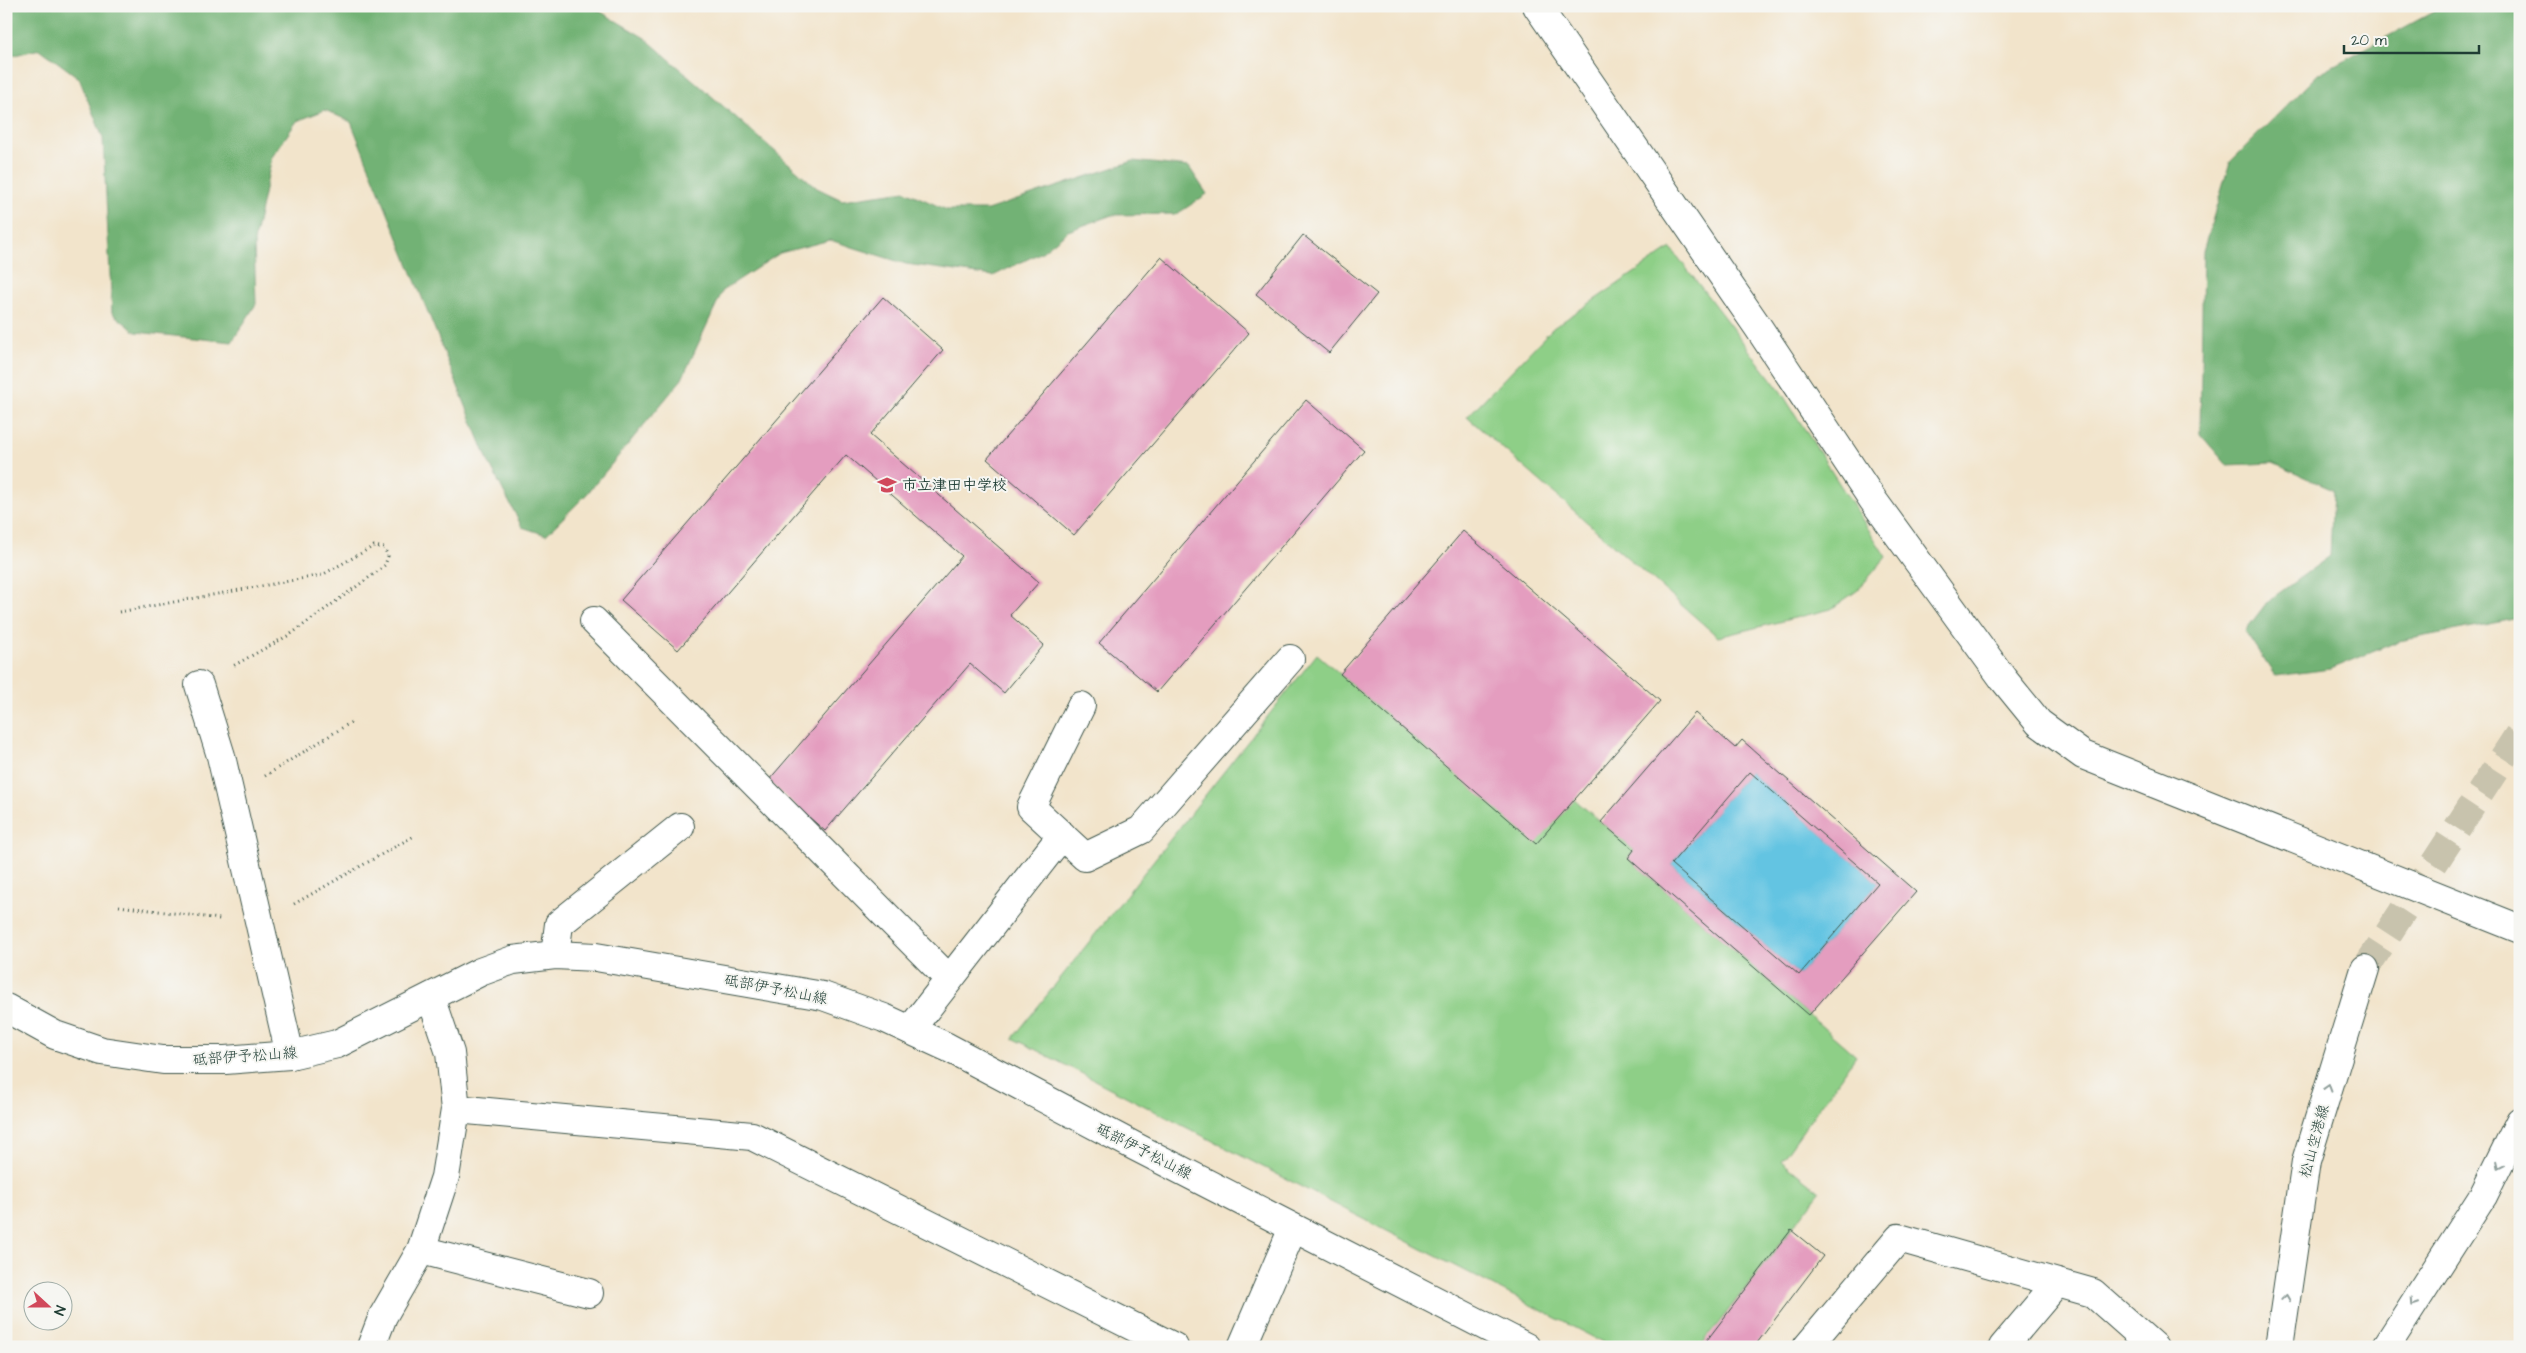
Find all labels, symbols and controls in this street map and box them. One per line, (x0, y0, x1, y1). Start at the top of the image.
scale bar (2344, 22, 2478, 54)
text: 20 m (2351, 30, 2387, 51)
school or university icon: 市立津田中学校 (876, 474, 898, 496)
place label: 市立津田中学校 (902, 475, 1007, 496)
street label: 砥部伊予松山線 (722, 969, 829, 1010)
street label: 砥部伊予松山線 (192, 1042, 298, 1071)
one-way arrow (2323, 1085, 2333, 1093)
street label: 松山空港線 (2295, 1102, 2334, 1180)
street label: 砥部伊予松山線 (1092, 1118, 1195, 1185)
one-way arrow (2495, 1159, 2505, 1168)
north arrow (22, 1280, 72, 1330)
one-way arrow (2280, 1294, 2291, 1302)
one-way arrow (2411, 1297, 2420, 1307)
text: N (48, 1303, 70, 1318)

